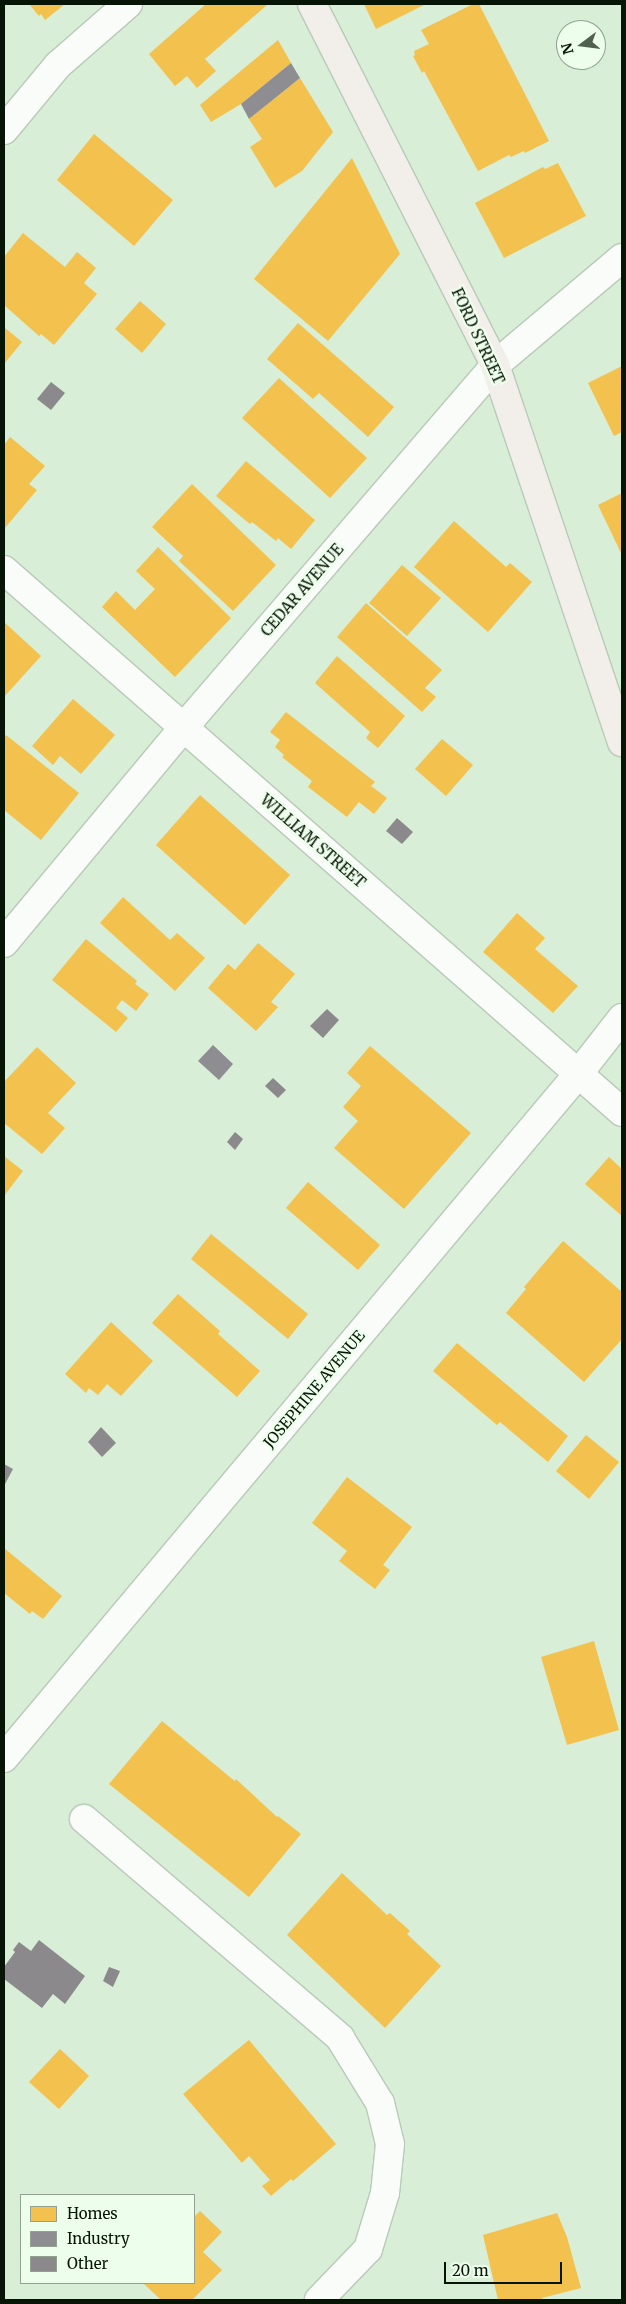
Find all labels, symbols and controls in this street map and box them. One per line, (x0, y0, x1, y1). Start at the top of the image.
north arrow (556, 20, 606, 70)
text: N (557, 41, 578, 56)
street label: FORD STREET (448, 285, 508, 387)
street label: CEDAR AVENUE (257, 540, 347, 640)
street label: WILLIAM STREET (257, 791, 369, 891)
street label: JOSEPHINE AVENUE (260, 1327, 368, 1451)
legend (20, 2194, 195, 2284)
text: Homes (67, 2204, 118, 2223)
text: Industry (67, 2229, 130, 2248)
scale bar (446, 2252, 564, 2284)
text: Other (67, 2254, 108, 2273)
text: 20 m (452, 2261, 489, 2280)

